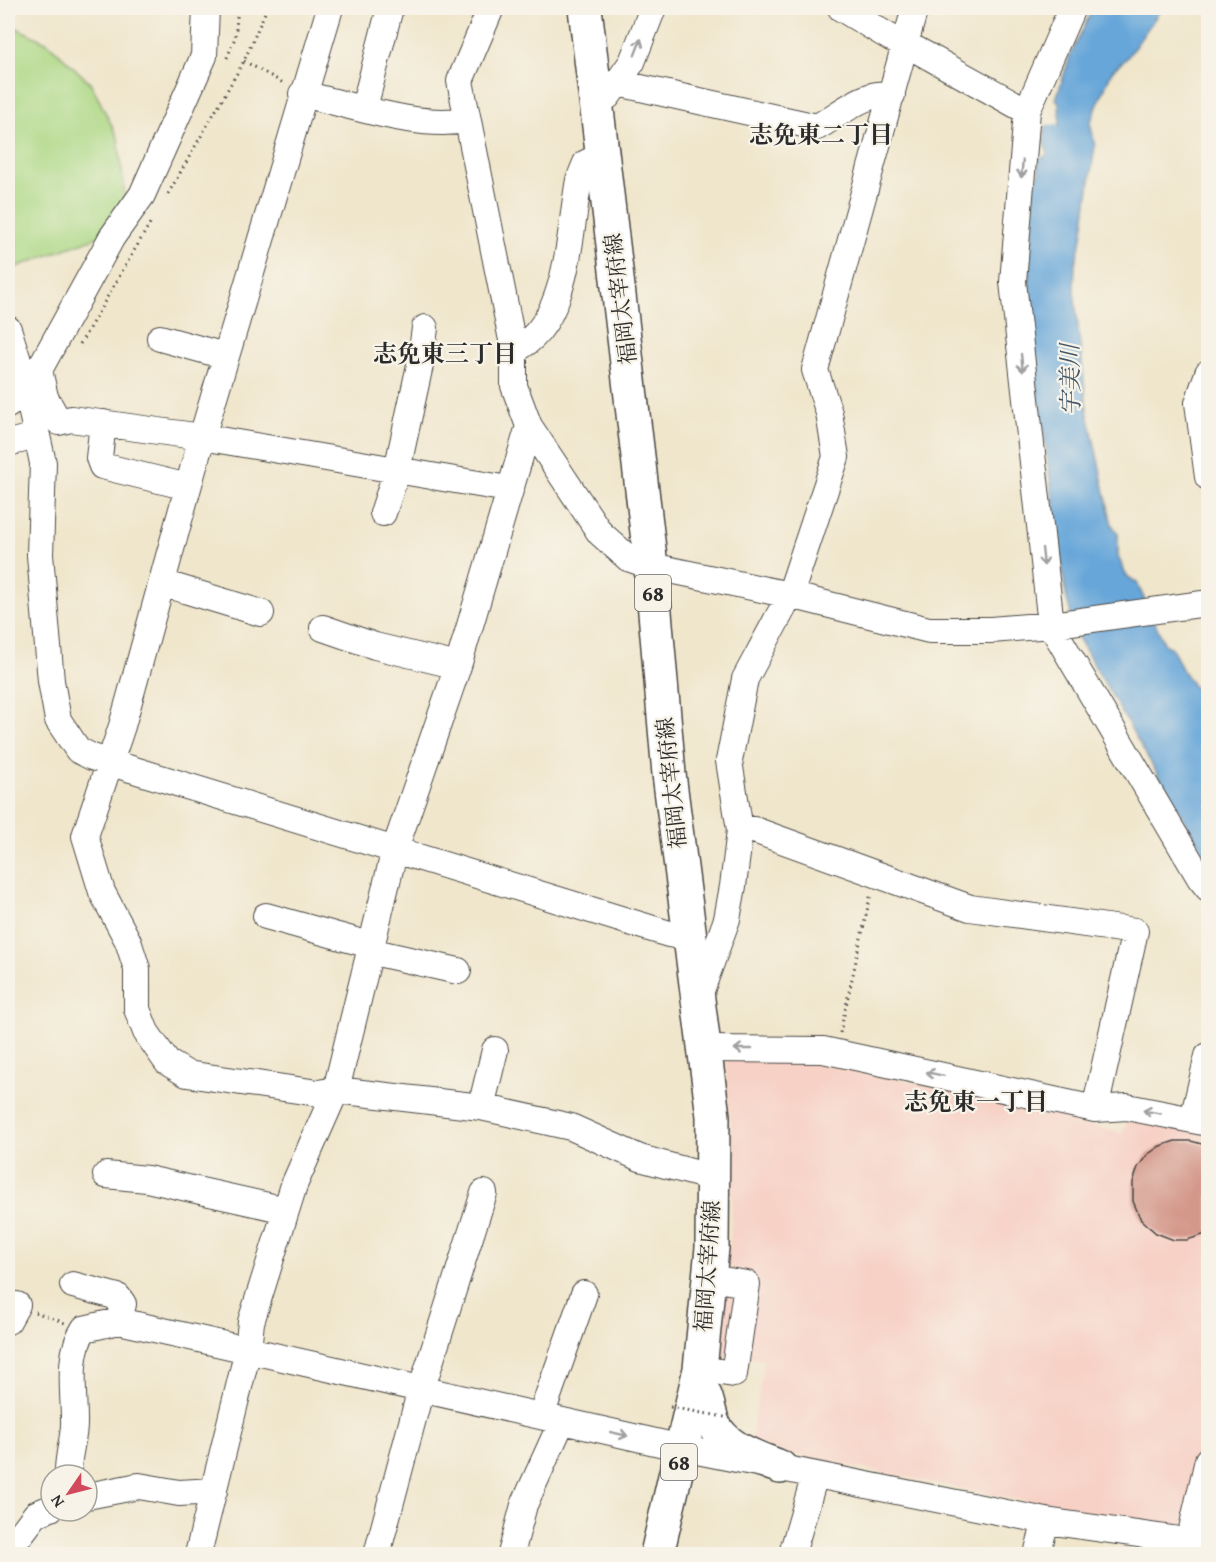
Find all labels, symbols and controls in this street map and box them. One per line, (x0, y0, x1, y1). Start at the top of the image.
one-way arrow (634, 38, 645, 56)
district label: 志免東二丁目 (749, 117, 893, 152)
one-way arrow (1016, 158, 1027, 178)
street label: 福岡太宰府線 (596, 232, 644, 366)
district label: 志免東三丁目 (373, 336, 517, 371)
water label: 宇美川 (1052, 341, 1088, 416)
one-way arrow (1017, 353, 1028, 372)
one-way arrow (1038, 546, 1049, 566)
road number: 68 (635, 575, 671, 611)
street label: 福岡太宰府線 (648, 716, 694, 850)
one-way arrow (733, 1043, 753, 1055)
one-way arrow (926, 1068, 946, 1079)
district label: 志免東一丁目 (904, 1084, 1048, 1119)
one-way arrow (1143, 1106, 1162, 1117)
street label: 福岡太宰府線 (686, 1199, 728, 1333)
one-way arrow (609, 1429, 629, 1440)
road number: 68 (661, 1444, 697, 1480)
north arrow (39, 1463, 99, 1523)
text: N (44, 1490, 70, 1513)

